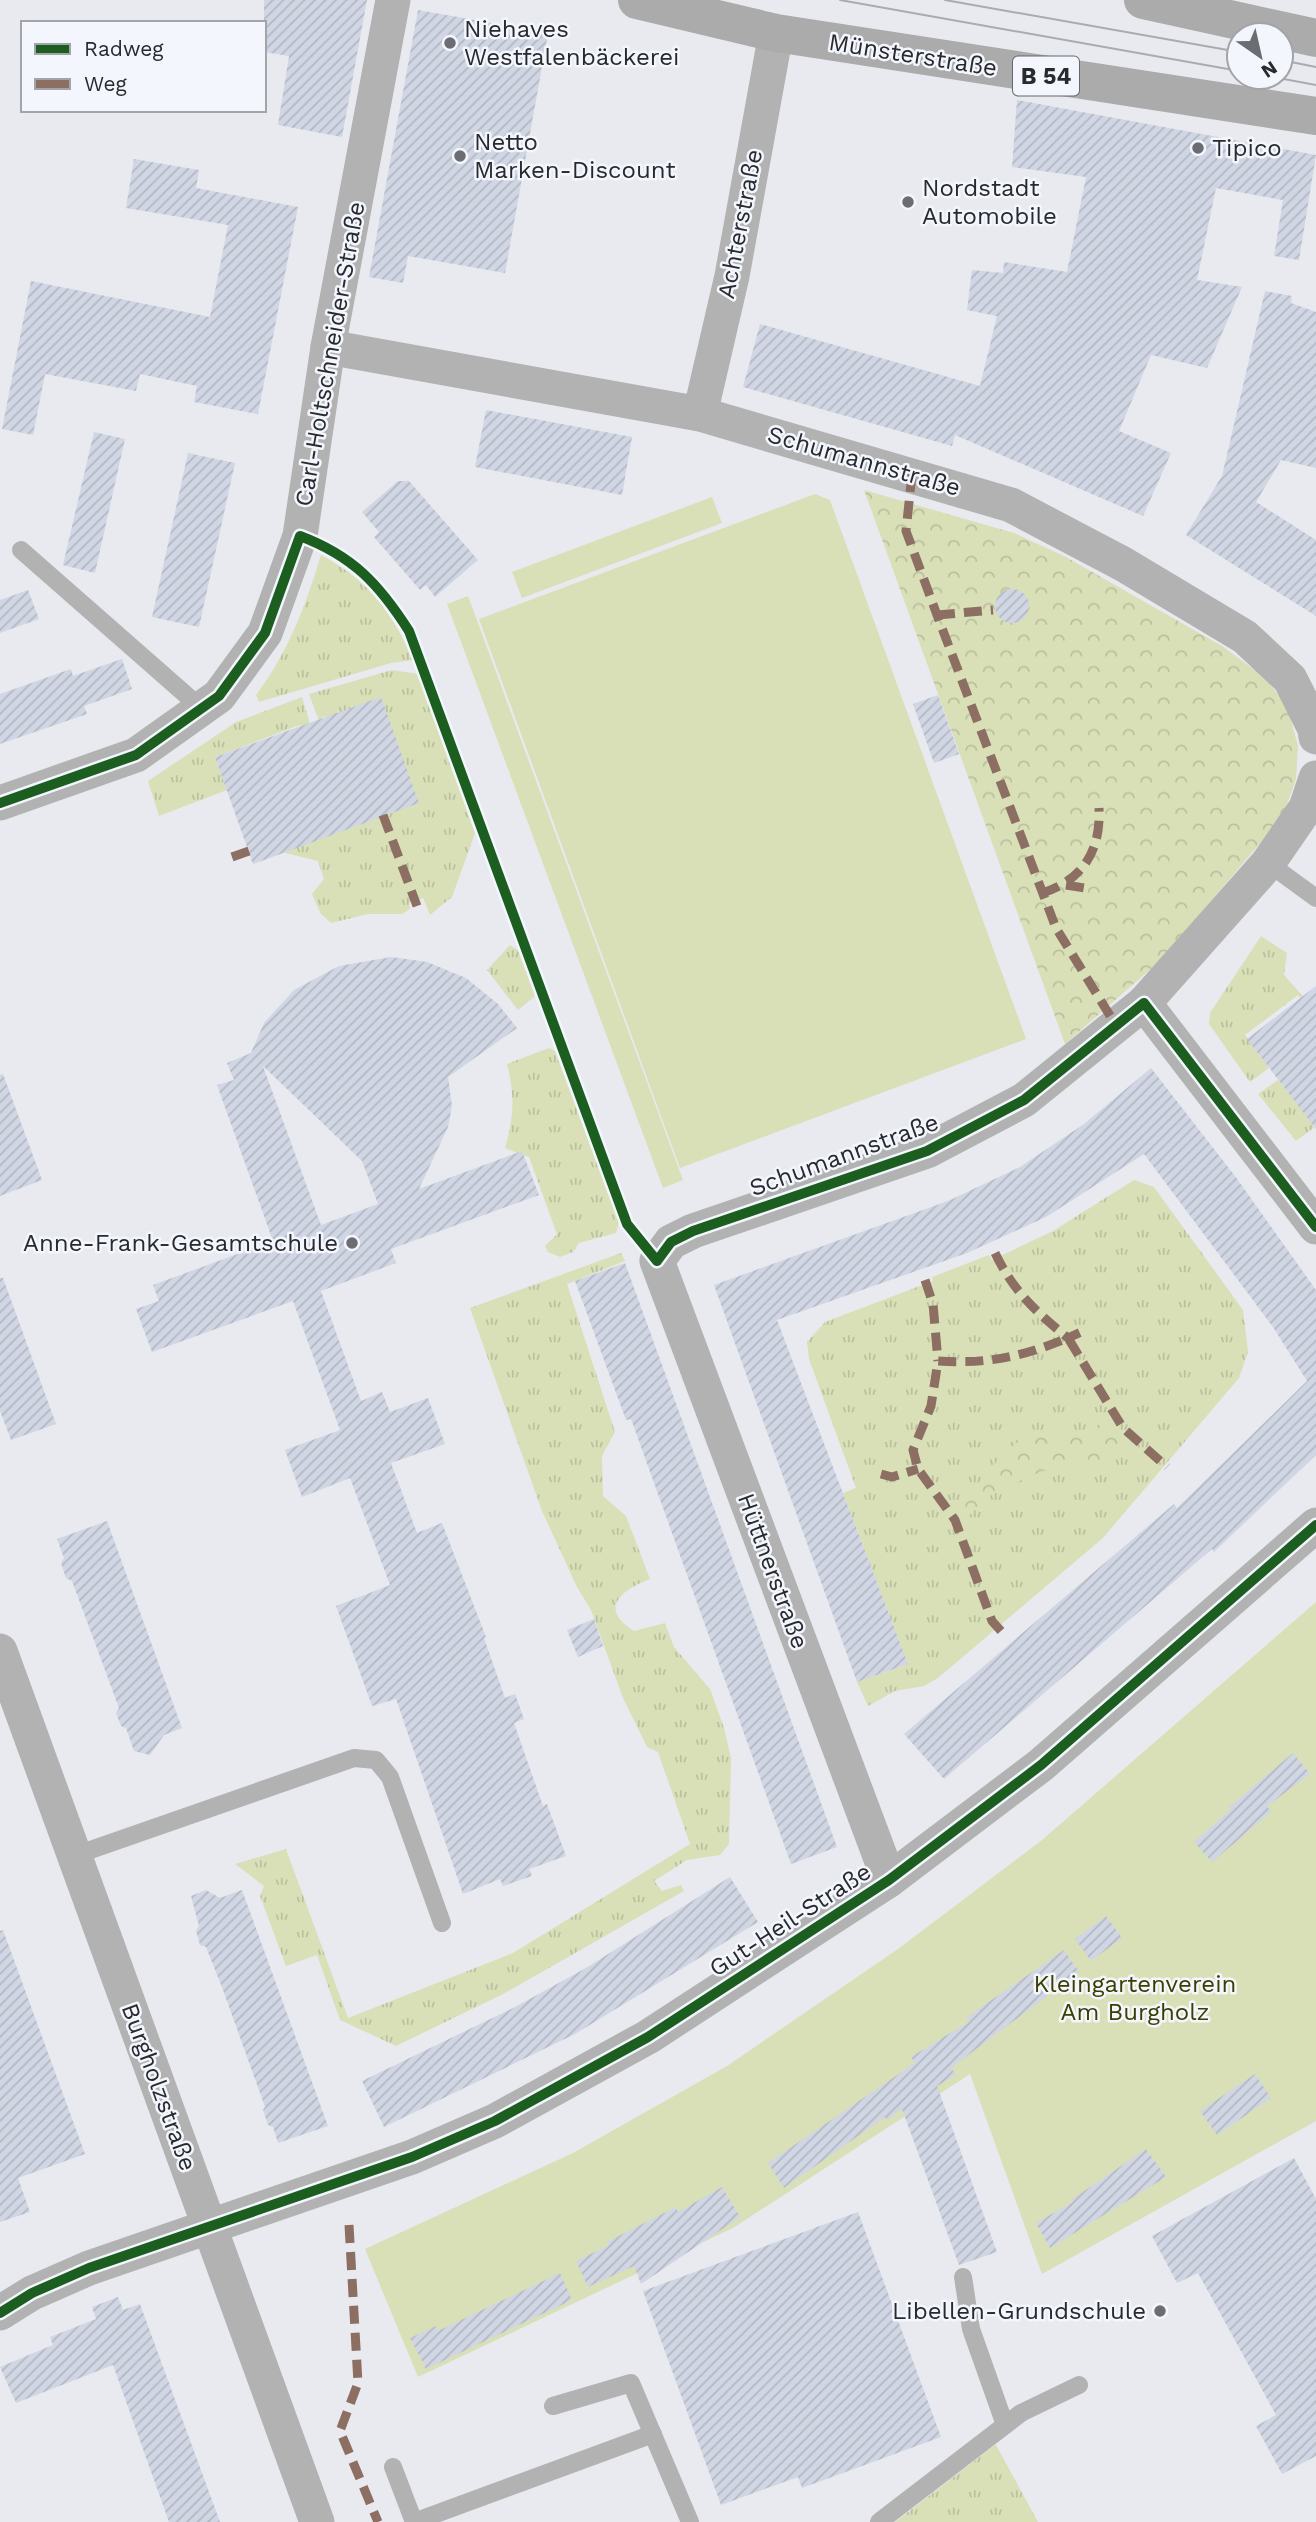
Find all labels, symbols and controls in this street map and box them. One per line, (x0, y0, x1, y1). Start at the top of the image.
place label: Niehaves Westfalenbäckerei (464, 15, 679, 71)
legend (21, 21, 266, 112)
north arrow (1225, 21, 1295, 91)
street label: Münsterstraße (827, 28, 999, 82)
marker: Niehaves Westfalenbäckerei (442, 35, 458, 51)
text: Radweg (84, 36, 164, 61)
text: N (1257, 56, 1281, 83)
road number: B 54 (1013, 57, 1079, 96)
text: Weg (84, 71, 128, 96)
place label: Netto Marken-Discount (474, 128, 675, 184)
place label: Tipico (1212, 134, 1282, 162)
marker: Tipico (1190, 140, 1206, 156)
street label: Achterstraße (712, 147, 768, 301)
marker: Netto Marken-Discount (452, 148, 468, 164)
place label: Nordstadt Automobile (922, 174, 1057, 230)
marker: Nordstadt Automobile (900, 194, 916, 210)
street label: Carl-Holtschneider-Straße (289, 199, 371, 509)
street label: Schumannstraße (764, 420, 964, 502)
street label: Schumannstraße (746, 1108, 942, 1202)
place label: Anne-Frank-Gesamtschule (23, 1229, 338, 1257)
marker: Anne-Frank-Gesamtschule (344, 1235, 360, 1251)
street label: Hüttnerstraße (732, 1490, 814, 1652)
street label: Gut-Heil-Straße (704, 1857, 876, 1983)
park label: Kleingartenverein Am Burgholz (1034, 1970, 1236, 2026)
street label: Burgholzstraße (116, 1999, 202, 2175)
place label: Libellen-Grundschule (892, 2297, 1146, 2325)
marker: Libellen-Grundschule (1152, 2303, 1168, 2319)

